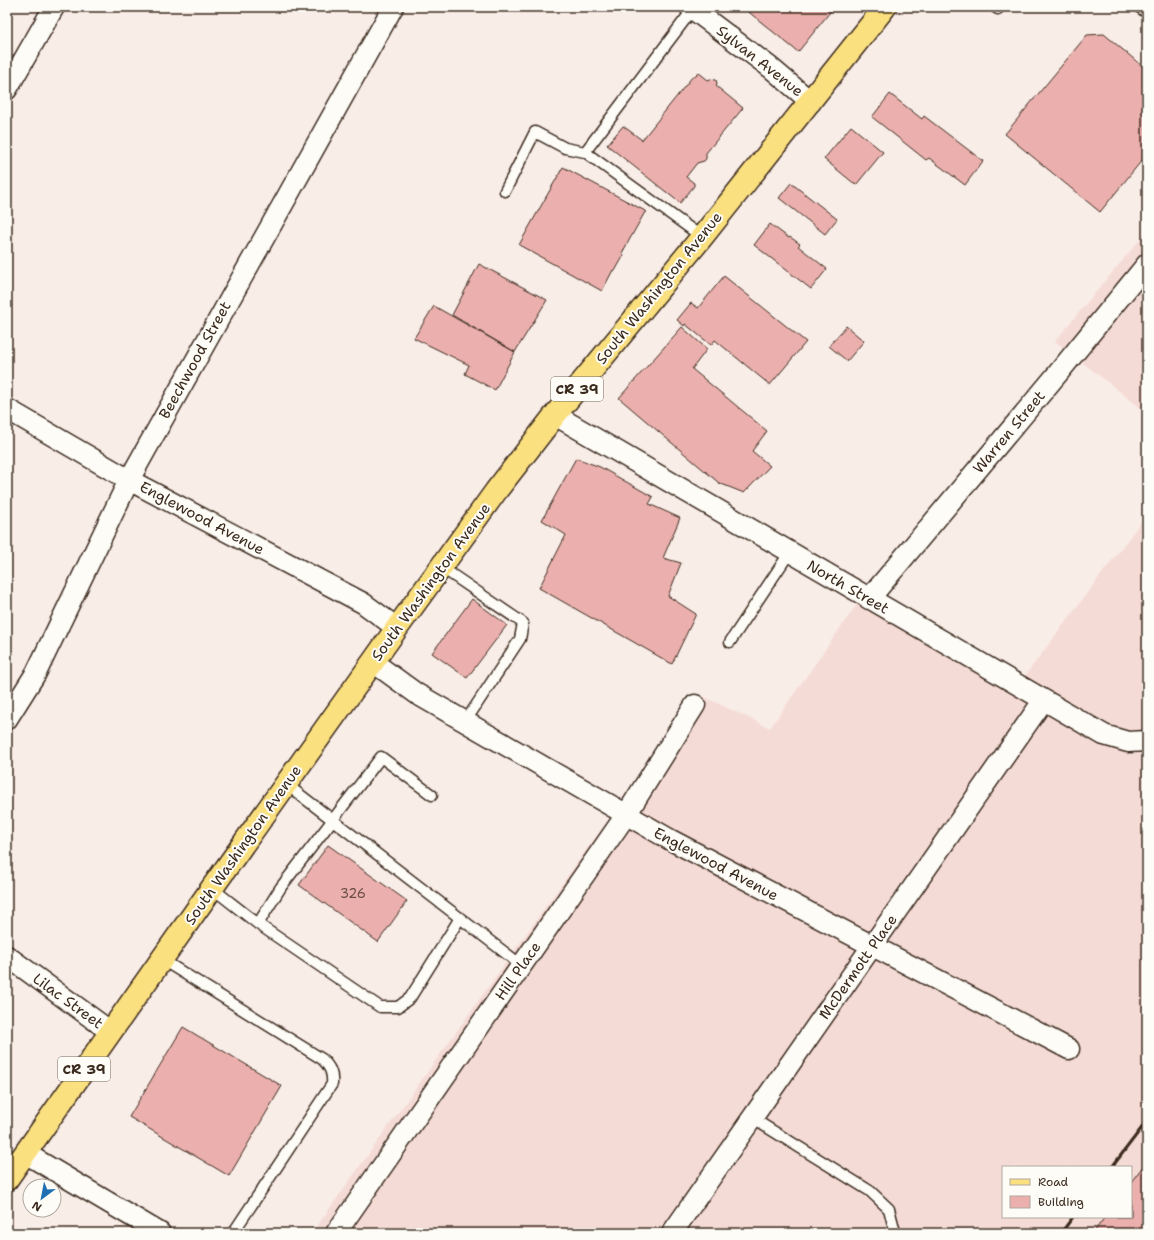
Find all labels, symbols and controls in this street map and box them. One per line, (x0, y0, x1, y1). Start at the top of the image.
street label: Sylvan Avenue (712, 21, 808, 101)
street label: South Washington Avenue (591, 208, 727, 368)
street label: Beechwood Street (154, 298, 236, 422)
road number: CR 39 (551, 377, 603, 401)
street label: Warren Street (968, 386, 1050, 478)
street label: Englewood Avenue (136, 477, 268, 559)
street label: South Washington Avenue (367, 499, 495, 665)
street label: North Street (803, 555, 893, 619)
street label: South Washington Avenue (180, 761, 306, 929)
street label: Englewood Avenue (650, 823, 782, 905)
house number: 326 (340, 885, 366, 902)
street label: McDermott Place (814, 911, 902, 1023)
street label: Hill Place (491, 938, 545, 1004)
street label: Lilac Street (29, 969, 107, 1033)
road number: CR 39 (58, 1057, 110, 1081)
legend (1002, 1166, 1132, 1218)
text: Road (1038, 1174, 1069, 1190)
north arrow (22, 1178, 62, 1218)
text: Building (1038, 1194, 1084, 1210)
text: N (29, 1197, 45, 1215)

